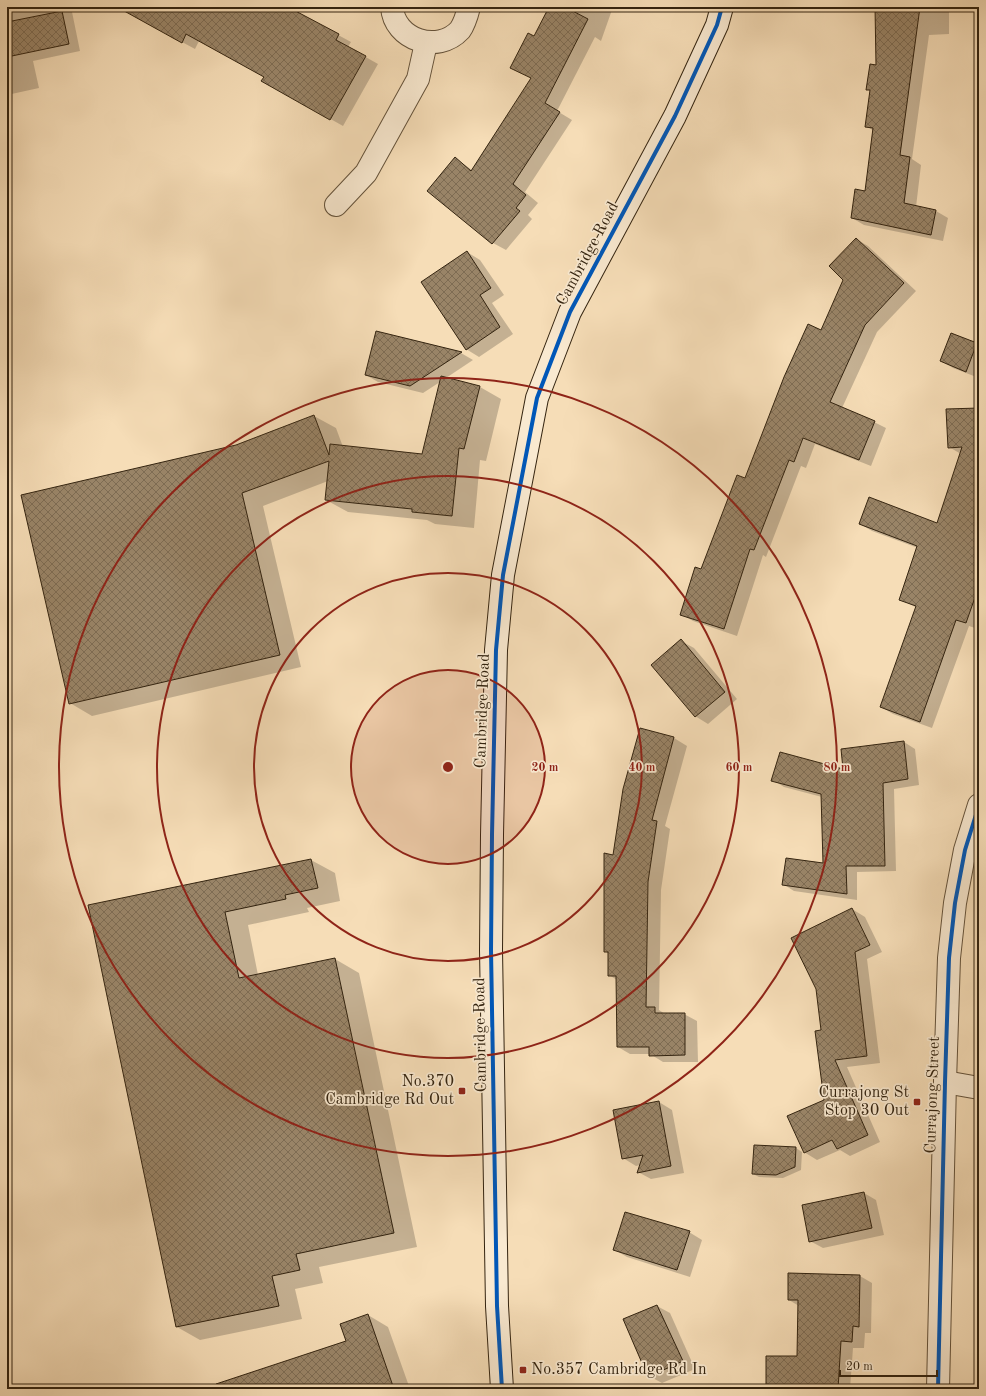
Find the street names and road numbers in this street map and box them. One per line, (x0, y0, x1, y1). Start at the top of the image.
street label: Cambridge Road (554, 200, 622, 308)
street label: Cambridge Road (473, 653, 493, 769)
street label: Cambridge Road (472, 977, 490, 1093)
street label: Currajong Street (923, 1036, 943, 1154)

